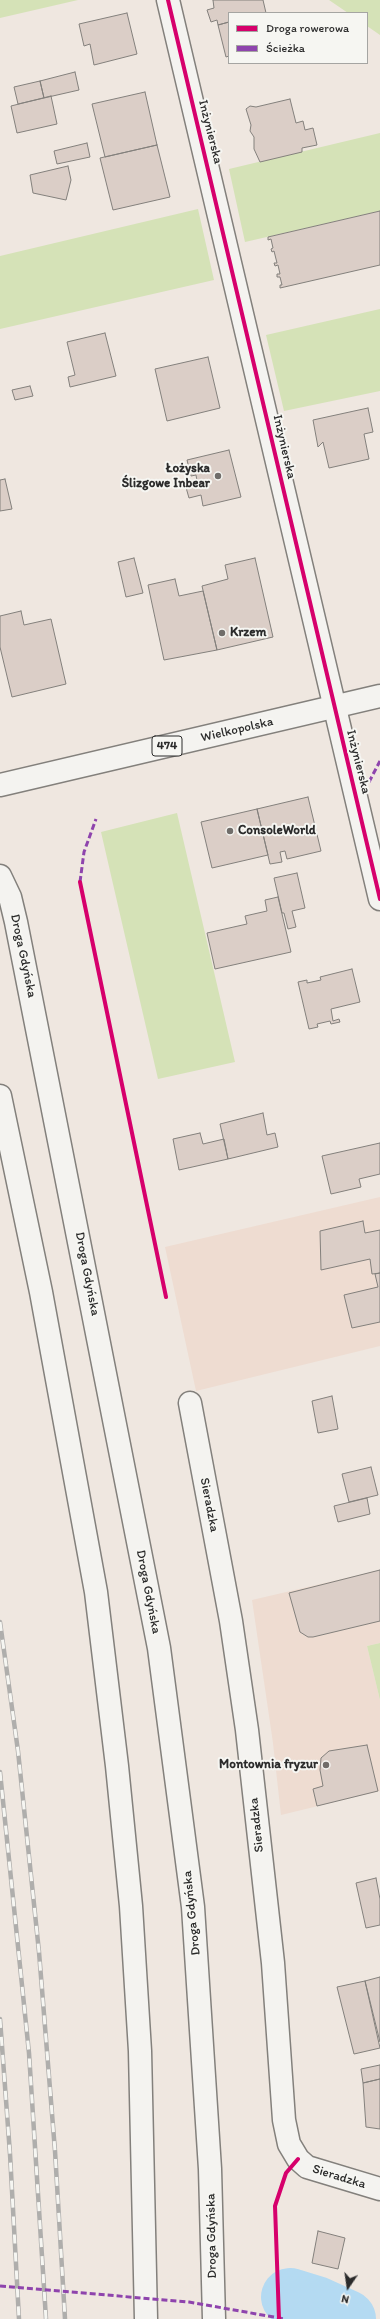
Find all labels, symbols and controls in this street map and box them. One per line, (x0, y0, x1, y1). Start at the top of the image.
legend (228, 12, 368, 64)
text: Droga rowerowa (266, 21, 349, 35)
text: Ścieżka (266, 41, 305, 55)
street label: Inżynierska (194, 98, 226, 166)
street label: Inżynierska (269, 413, 299, 481)
place label: Łożyska Ślizgowe Inbear (122, 461, 210, 492)
marker: Łożyska Ślizgowe Inbear (213, 471, 223, 481)
place label: Krzem (230, 625, 266, 641)
marker: Krzem (217, 628, 227, 638)
street label: Wielkopolska (199, 714, 275, 746)
street label: Inżynierska (342, 728, 374, 796)
road number: 474 (152, 736, 182, 756)
place label: ConsoleWorld (238, 823, 316, 839)
marker: ConsoleWorld (225, 826, 235, 836)
street label: Droga Gdyńska (7, 913, 39, 999)
street label: Droga Gdyńska (71, 1231, 103, 1317)
street label: Sieradzka (196, 1476, 222, 1534)
street label: Droga Gdyńska (132, 1549, 164, 1635)
place label: Montownia fryzur (219, 1757, 318, 1773)
marker: Montownia fryzur (321, 1760, 331, 1770)
street label: Sieradzka (246, 1797, 268, 1853)
street label: Droga Gdyńska (180, 1870, 204, 1956)
street label: Sieradzka (310, 2161, 368, 2193)
street label: Droga Gdyńska (203, 2193, 221, 2279)
north arrow (328, 2267, 368, 2307)
text: N (340, 2292, 350, 2306)

